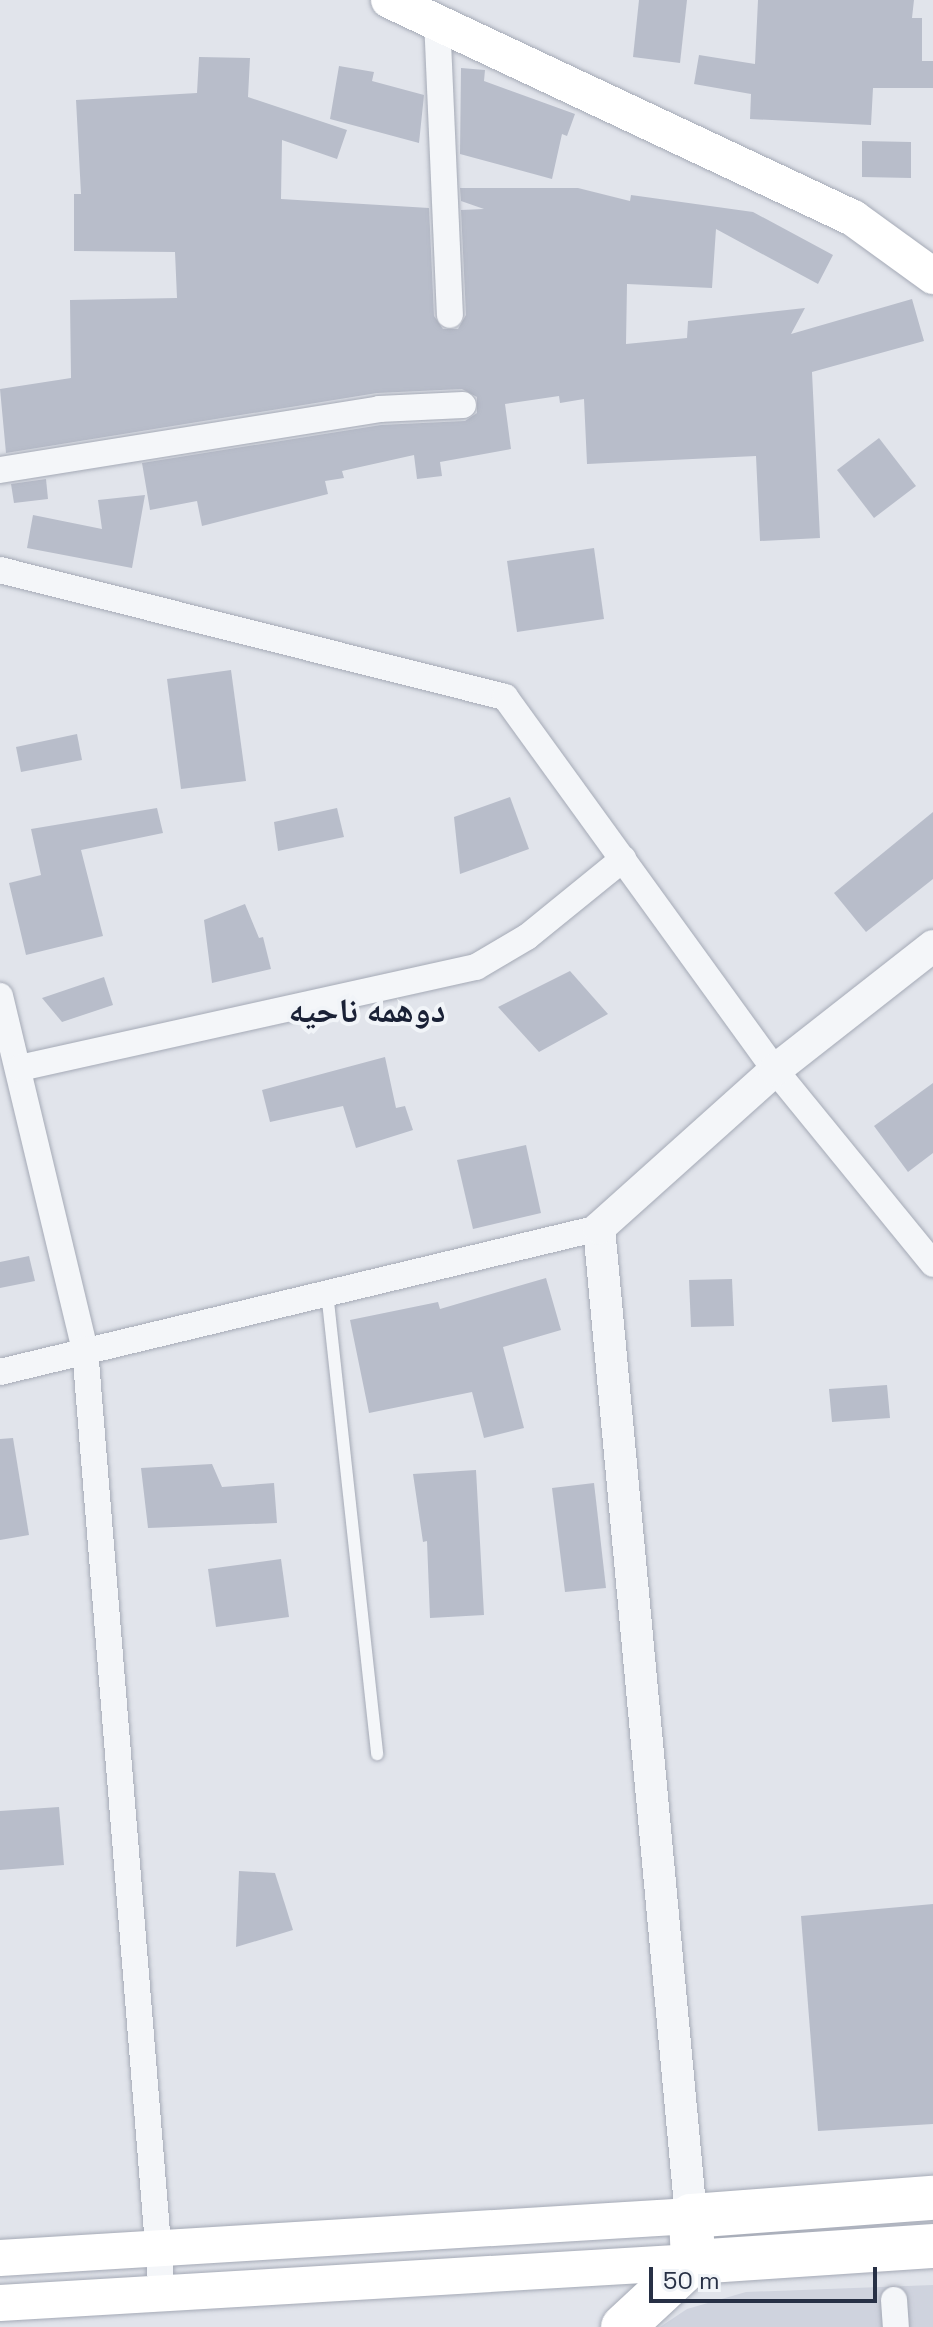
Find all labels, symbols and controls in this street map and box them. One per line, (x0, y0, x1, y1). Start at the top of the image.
district label: دوهمه ناحیه (288, 991, 446, 1031)
scale bar (653, 2251, 881, 2301)
text: 50 m (663, 2265, 720, 2296)

